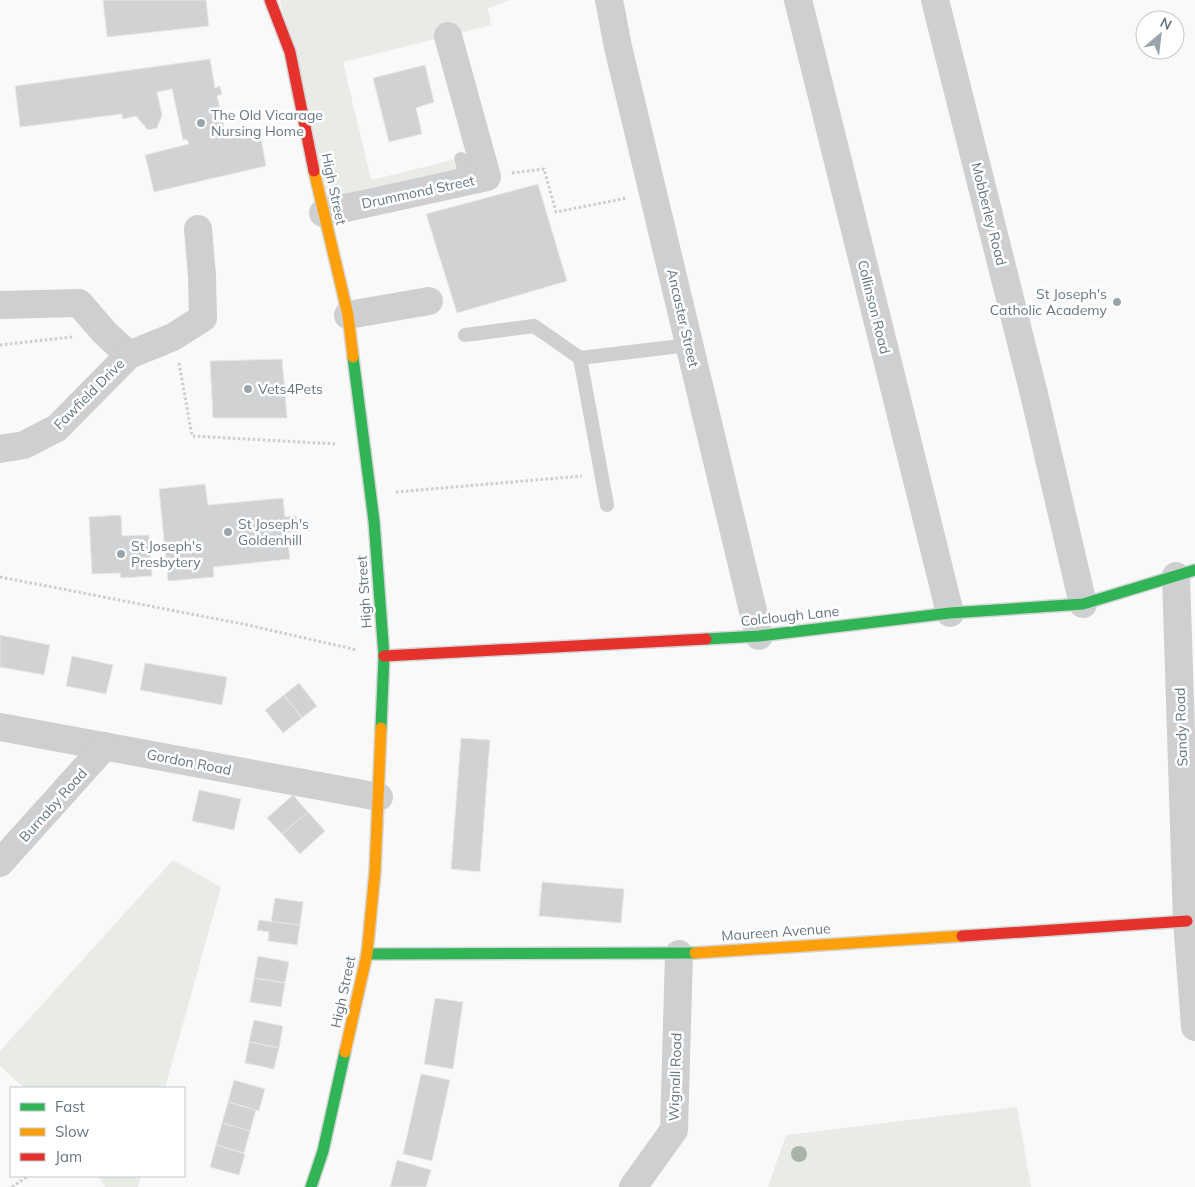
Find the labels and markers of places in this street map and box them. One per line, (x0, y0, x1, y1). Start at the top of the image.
place label: The Old Vicarage Nursing Home (211, 106, 323, 140)
marker: The Old Vicarage Nursing Home (195, 117, 207, 129)
place label: St Joseph's Catholic Academy (990, 285, 1108, 319)
marker: St Joseph's Catholic Academy (1111, 296, 1123, 308)
place label: Vets4Pets (258, 380, 323, 398)
marker: Vets4Pets (242, 383, 254, 395)
place label: St Joseph's Goldenhill (238, 515, 309, 549)
marker: St Joseph's Goldenhill (222, 526, 234, 538)
place label: St Joseph's Presbytery (131, 537, 202, 571)
marker: St Joseph's Presbytery (115, 548, 127, 560)

